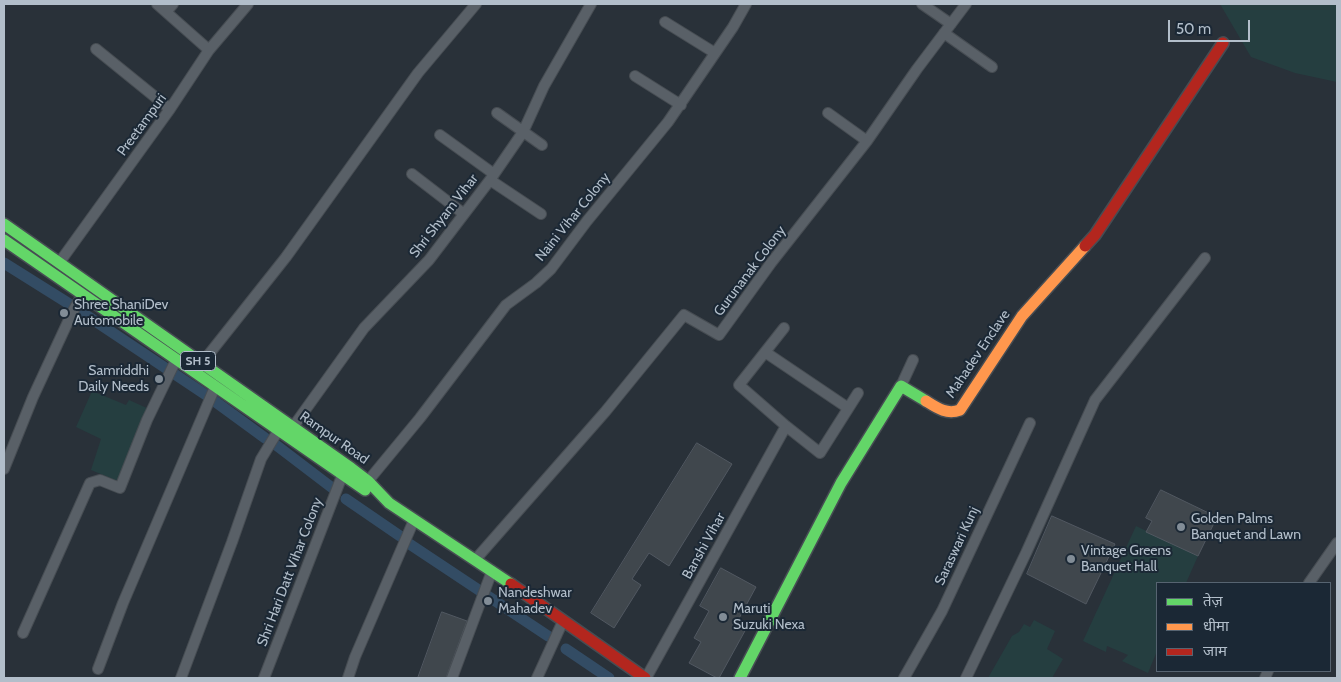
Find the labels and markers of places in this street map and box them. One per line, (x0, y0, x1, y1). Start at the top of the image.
place label: Shree ShaniDev Automobile (74, 297, 168, 330)
marker: Shree ShaniDev Automobile (58, 307, 70, 319)
place label: Samriddhi Daily Needs (78, 363, 149, 396)
marker: Samriddhi Daily Needs (153, 373, 165, 385)
place label: Golden Palms Banquet and Lawn (1191, 511, 1301, 544)
marker: Golden Palms Banquet and Lawn (1175, 521, 1187, 533)
place label: Vintage Greens Banquet Hall (1081, 543, 1171, 576)
marker: Vintage Greens Banquet Hall (1065, 553, 1077, 565)
place label: Nandeshwar Mahadev (498, 585, 572, 618)
marker: Nandeshwar Mahadev (482, 595, 494, 607)
place label: Maruti Suzuki Nexa (733, 601, 805, 634)
marker: Maruti Suzuki Nexa (717, 611, 729, 623)

